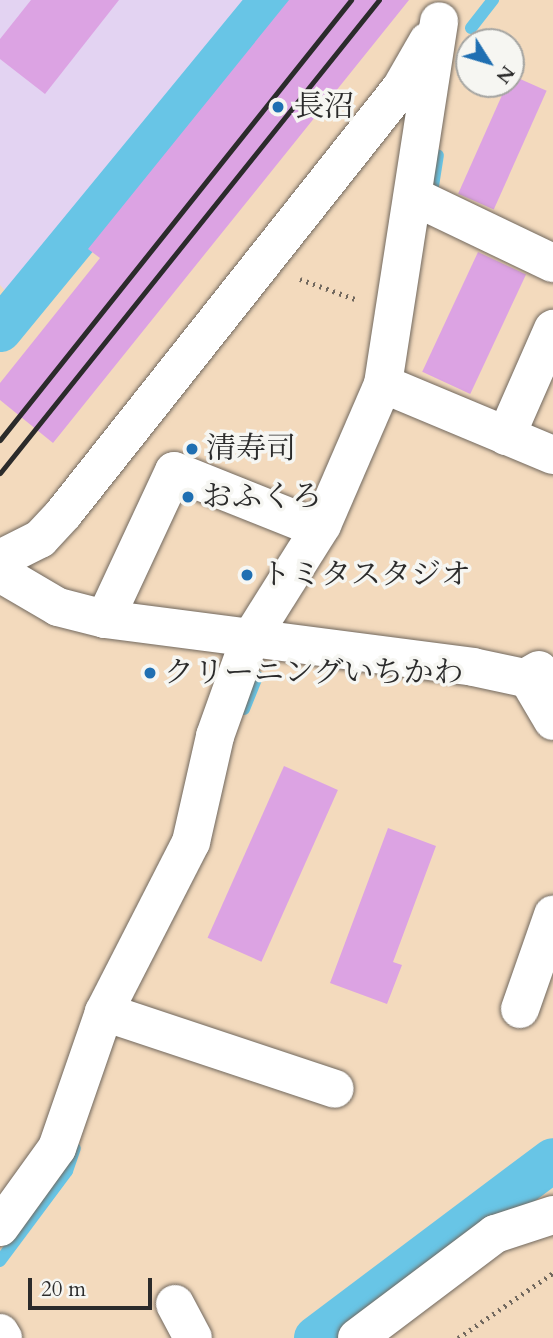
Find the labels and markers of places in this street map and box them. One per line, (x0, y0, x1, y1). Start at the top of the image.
place label: 長沼 (294, 89, 354, 125)
marker: 長沼 (268, 97, 288, 117)
place label: 清寿司 (206, 431, 296, 467)
marker: 清寿司 (184, 441, 200, 457)
place label: おふくろ (202, 479, 322, 515)
marker: おふくろ (180, 489, 196, 505)
place label: トミタスタジオ (261, 557, 471, 593)
marker: トミタスタジオ (239, 567, 255, 583)
place label: クリーニングいちかわ (164, 655, 464, 691)
marker: クリーニングいちかわ (142, 665, 158, 681)

